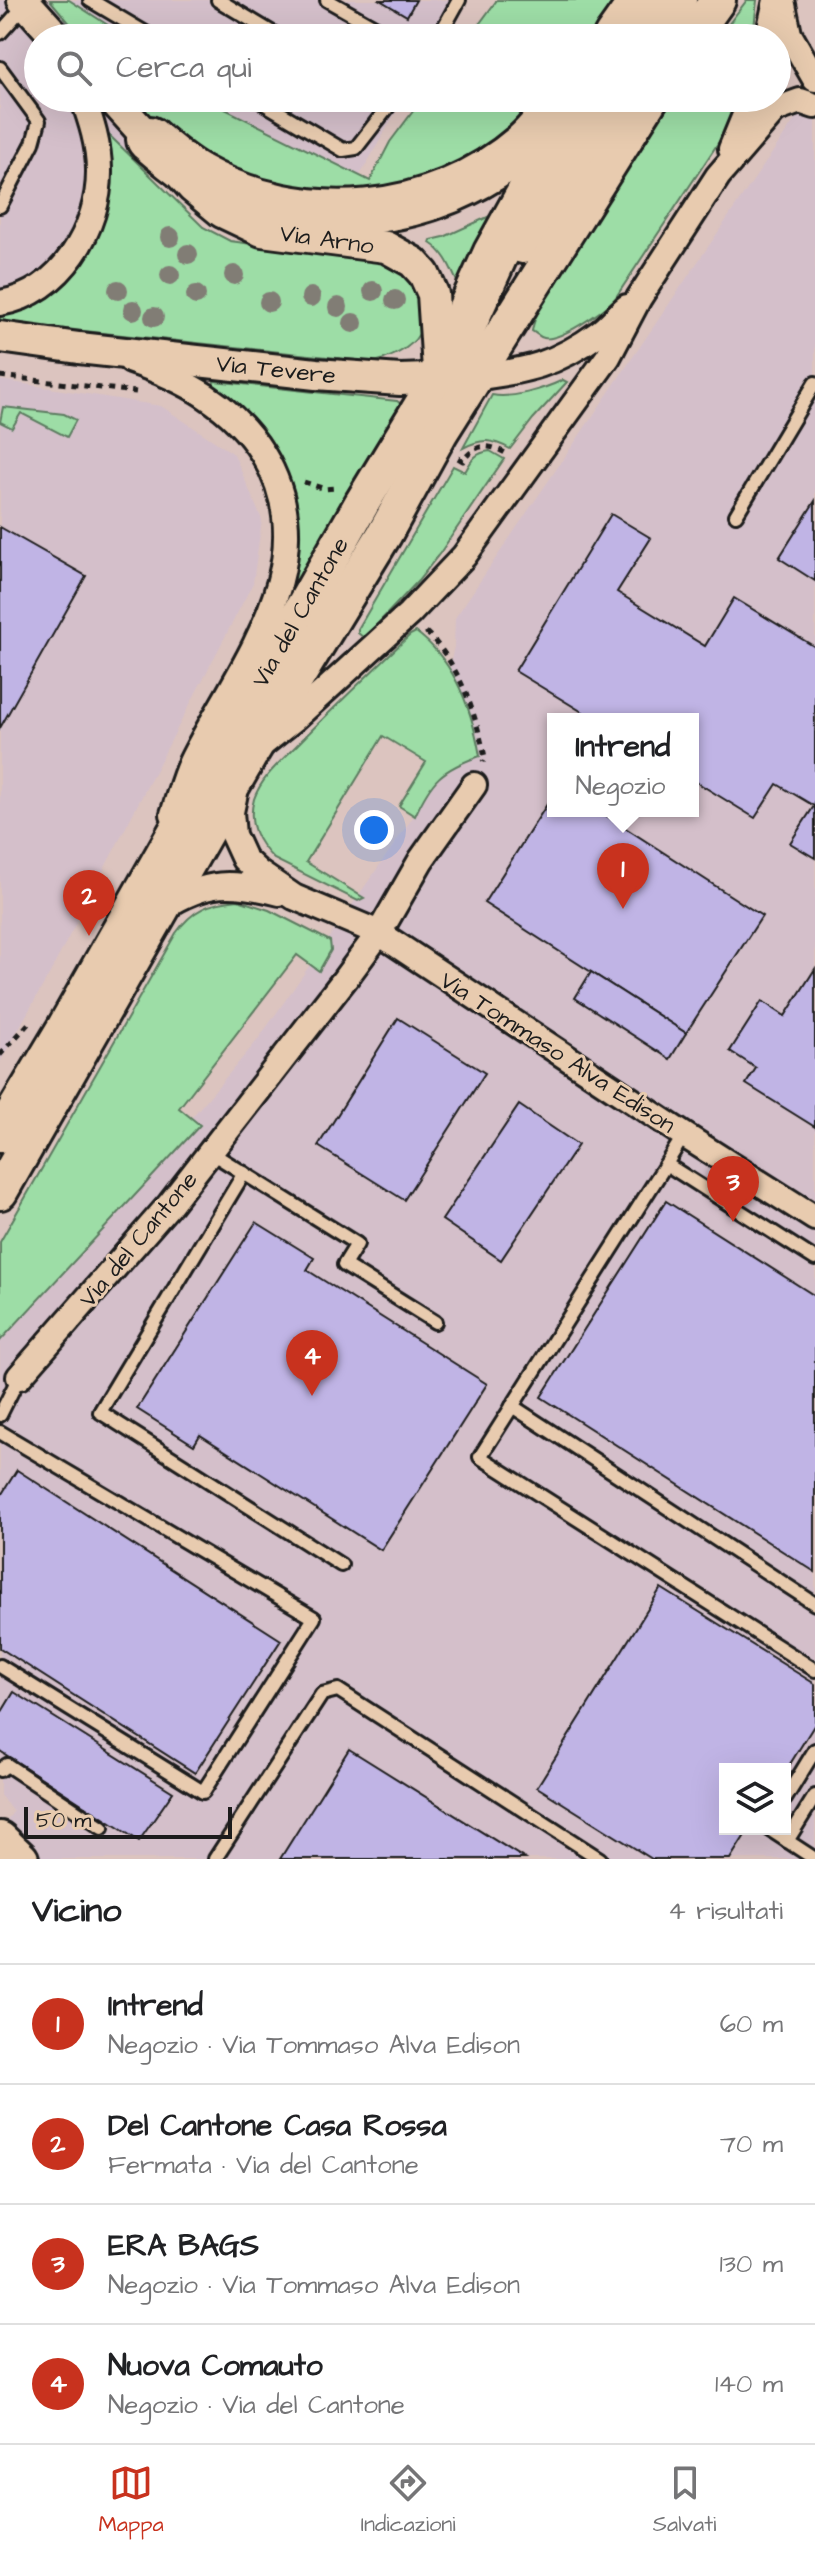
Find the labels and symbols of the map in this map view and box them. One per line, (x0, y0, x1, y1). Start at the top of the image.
street label: Via Arno (278, 217, 377, 263)
street label: Via Tevere (214, 347, 337, 393)
street label: Via del Cantone (244, 531, 358, 694)
your location (354, 810, 394, 850)
pin: 1 (597, 843, 649, 909)
pin: 2 (63, 870, 115, 936)
street label: Via Tommaso Alva Edison (433, 964, 682, 1142)
pin: 3 (707, 1156, 759, 1222)
street label: Via del Cantone (72, 1164, 206, 1315)
pin: 4 (286, 1330, 338, 1396)
scale bar (24, 1803, 232, 1839)

